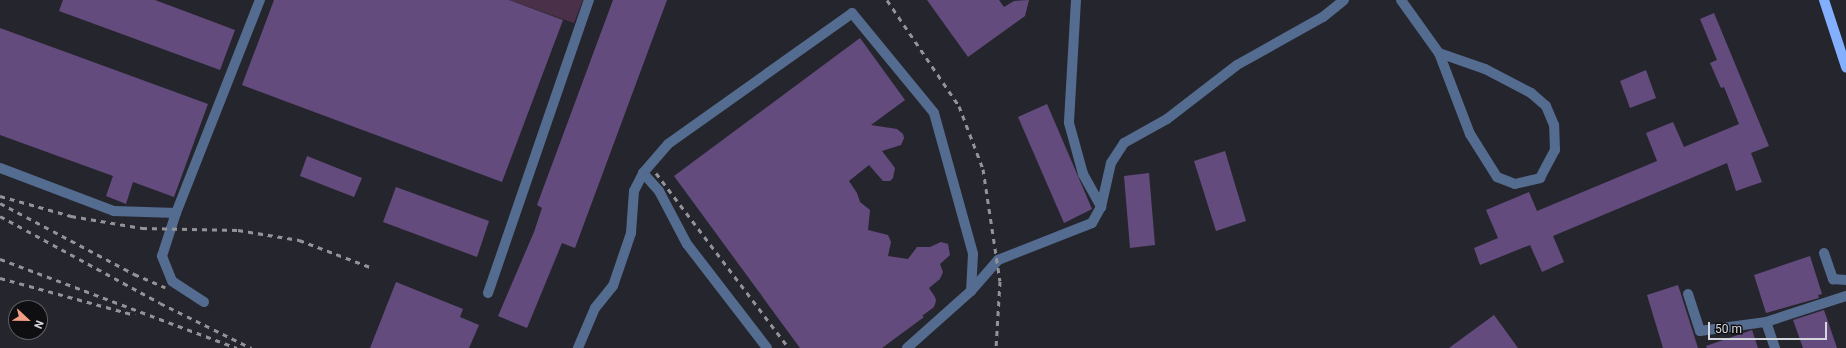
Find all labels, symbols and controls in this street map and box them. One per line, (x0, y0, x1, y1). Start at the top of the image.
north arrow (8, 300, 48, 340)
scale bar (1710, 314, 1829, 340)
text: N (31, 318, 46, 330)
text: 50 m (1715, 322, 1742, 336)

